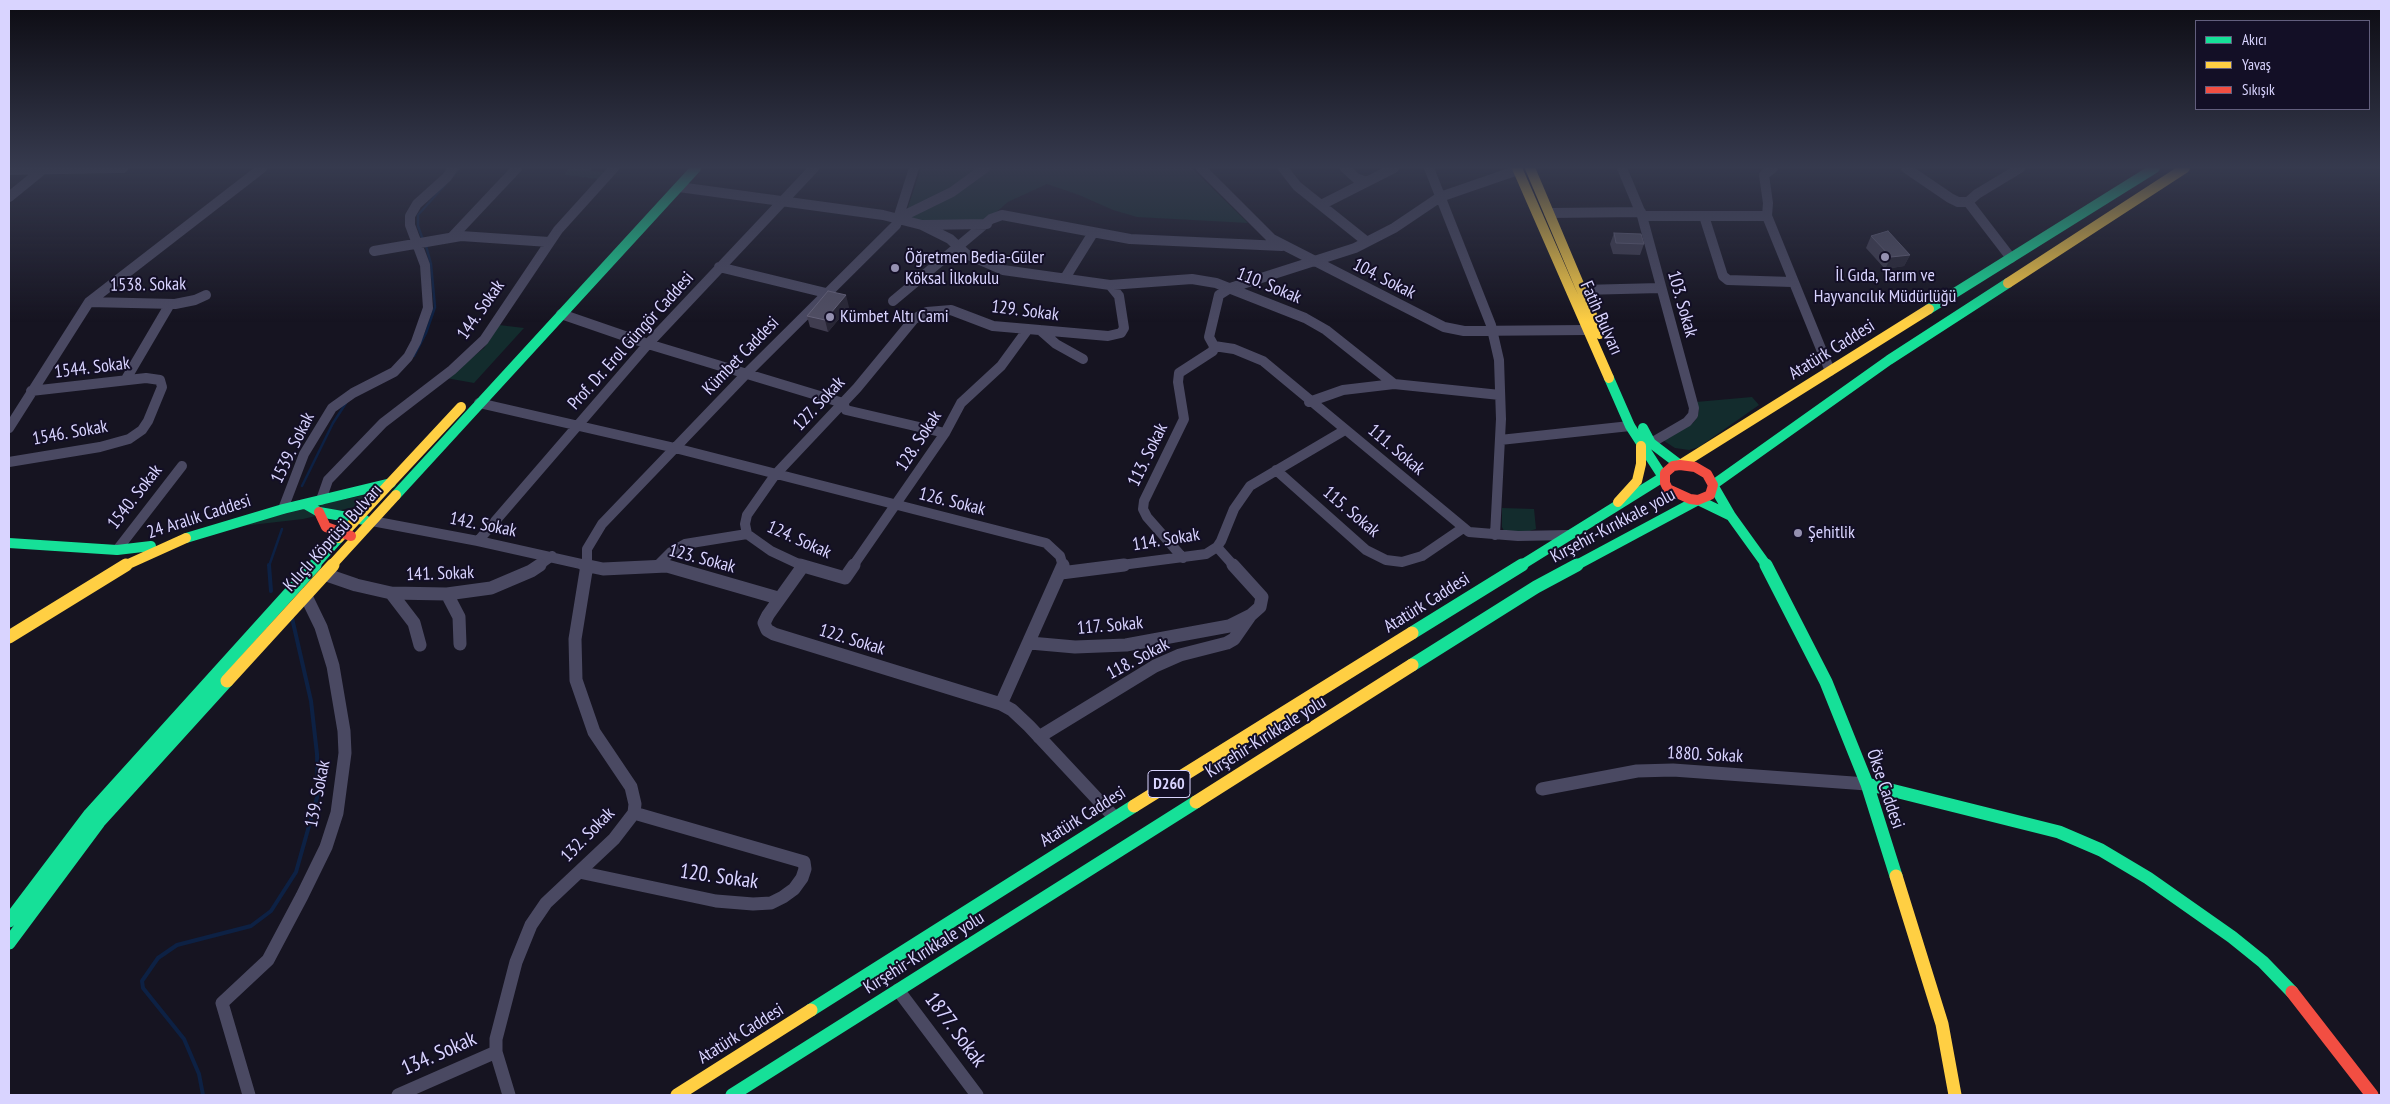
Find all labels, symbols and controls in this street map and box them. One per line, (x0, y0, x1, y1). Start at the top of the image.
legend (2195, 20, 2370, 110)
text: Akıcı (2242, 30, 2267, 49)
text: Yavaş (2242, 55, 2271, 74)
text: Sıkışık (2242, 80, 2275, 99)
place label: Öğretmen Bedia-Güler Köksal İlkokulu (905, 247, 1044, 290)
marker: İl Gıda, Tarım ve Hayvancılık Müdürlüğü (1879, 251, 1891, 263)
street label: 104. Sokak (1349, 254, 1419, 304)
marker: Öğretmen Bedia-Güler Köksal İlkokulu (889, 262, 901, 274)
street label: 110. Sokak (1233, 263, 1305, 309)
place label: İl Gıda, Tarım ve Hayvancılık Müdürlüğü (1814, 265, 1956, 308)
street label: Prof. Dr. Erol Güngör Caddesi (564, 268, 698, 414)
street label: 103. Sokak (1662, 268, 1702, 340)
street label: 1538. Sokak (110, 274, 186, 296)
street label: 144. Sokak (453, 276, 509, 344)
street label: Fatih Bulvarı (1575, 278, 1627, 358)
street label: 129. Sokak (990, 296, 1060, 326)
place label: Kümbet Altı Cami (840, 306, 949, 328)
marker: Kümbet Altı Cami (824, 311, 836, 323)
street label: Kümbet Caddesi (698, 312, 784, 400)
street label: Atatürk Caddesi (1785, 315, 1879, 385)
street label: 1544. Sokak (53, 353, 131, 383)
street label: 127. Sokak (788, 372, 850, 436)
street label: 128. Sokak (891, 407, 947, 475)
street label: 1539. Sokak (267, 409, 319, 487)
street label: 1546. Sokak (31, 416, 109, 450)
street label: 113. Sokak (1123, 420, 1173, 490)
street label: 111. Sokak (1363, 420, 1429, 480)
street label: 1540. Sokak (103, 460, 167, 534)
street label: Kılıçlı Köprüsü Bulvarı (279, 480, 387, 596)
street label: 115. Sokak (1318, 482, 1384, 542)
street label: 126. Sokak (916, 483, 988, 521)
street label: Kırşehir-Kırıkkale yolu (1547, 484, 1679, 568)
street label: 24 Aralık Caddesi (144, 490, 254, 544)
street label: 142. Sokak (448, 508, 518, 542)
street label: 124. Sokak (764, 516, 834, 564)
place label: Şehitlik (1808, 522, 1855, 544)
street label: 114. Sokak (1131, 524, 1201, 556)
marker: Şehitlik (1792, 527, 1804, 539)
street label: 123. Sokak (666, 540, 738, 578)
street label: 141. Sokak (406, 562, 474, 586)
street label: Atatürk Caddesi (1380, 568, 1474, 638)
street label: 117. Sokak (1076, 612, 1144, 640)
street label: 122. Sokak (816, 620, 888, 660)
street label: 118. Sokak (1103, 634, 1173, 684)
street label: Kırşehir-Kırıkkale yolu (1202, 691, 1330, 783)
street label: 1880. Sokak (1666, 742, 1744, 768)
street label: Ökse Caddesi (1861, 747, 1909, 831)
street label: 139. Sokak (301, 759, 335, 829)
road number: D260 (1148, 771, 1190, 798)
street label: Atatürk Caddesi (1036, 782, 1130, 852)
street label: 132. Sokak (557, 803, 619, 867)
street label: 120. Sokak (678, 859, 760, 895)
street label: Kırşehir-Kırıkkale yolu (860, 907, 988, 999)
street label: 1877. Sokak (919, 988, 991, 1072)
street label: Atatürk Caddesi (694, 999, 788, 1069)
street label: 134. Sokak (398, 1026, 480, 1082)

